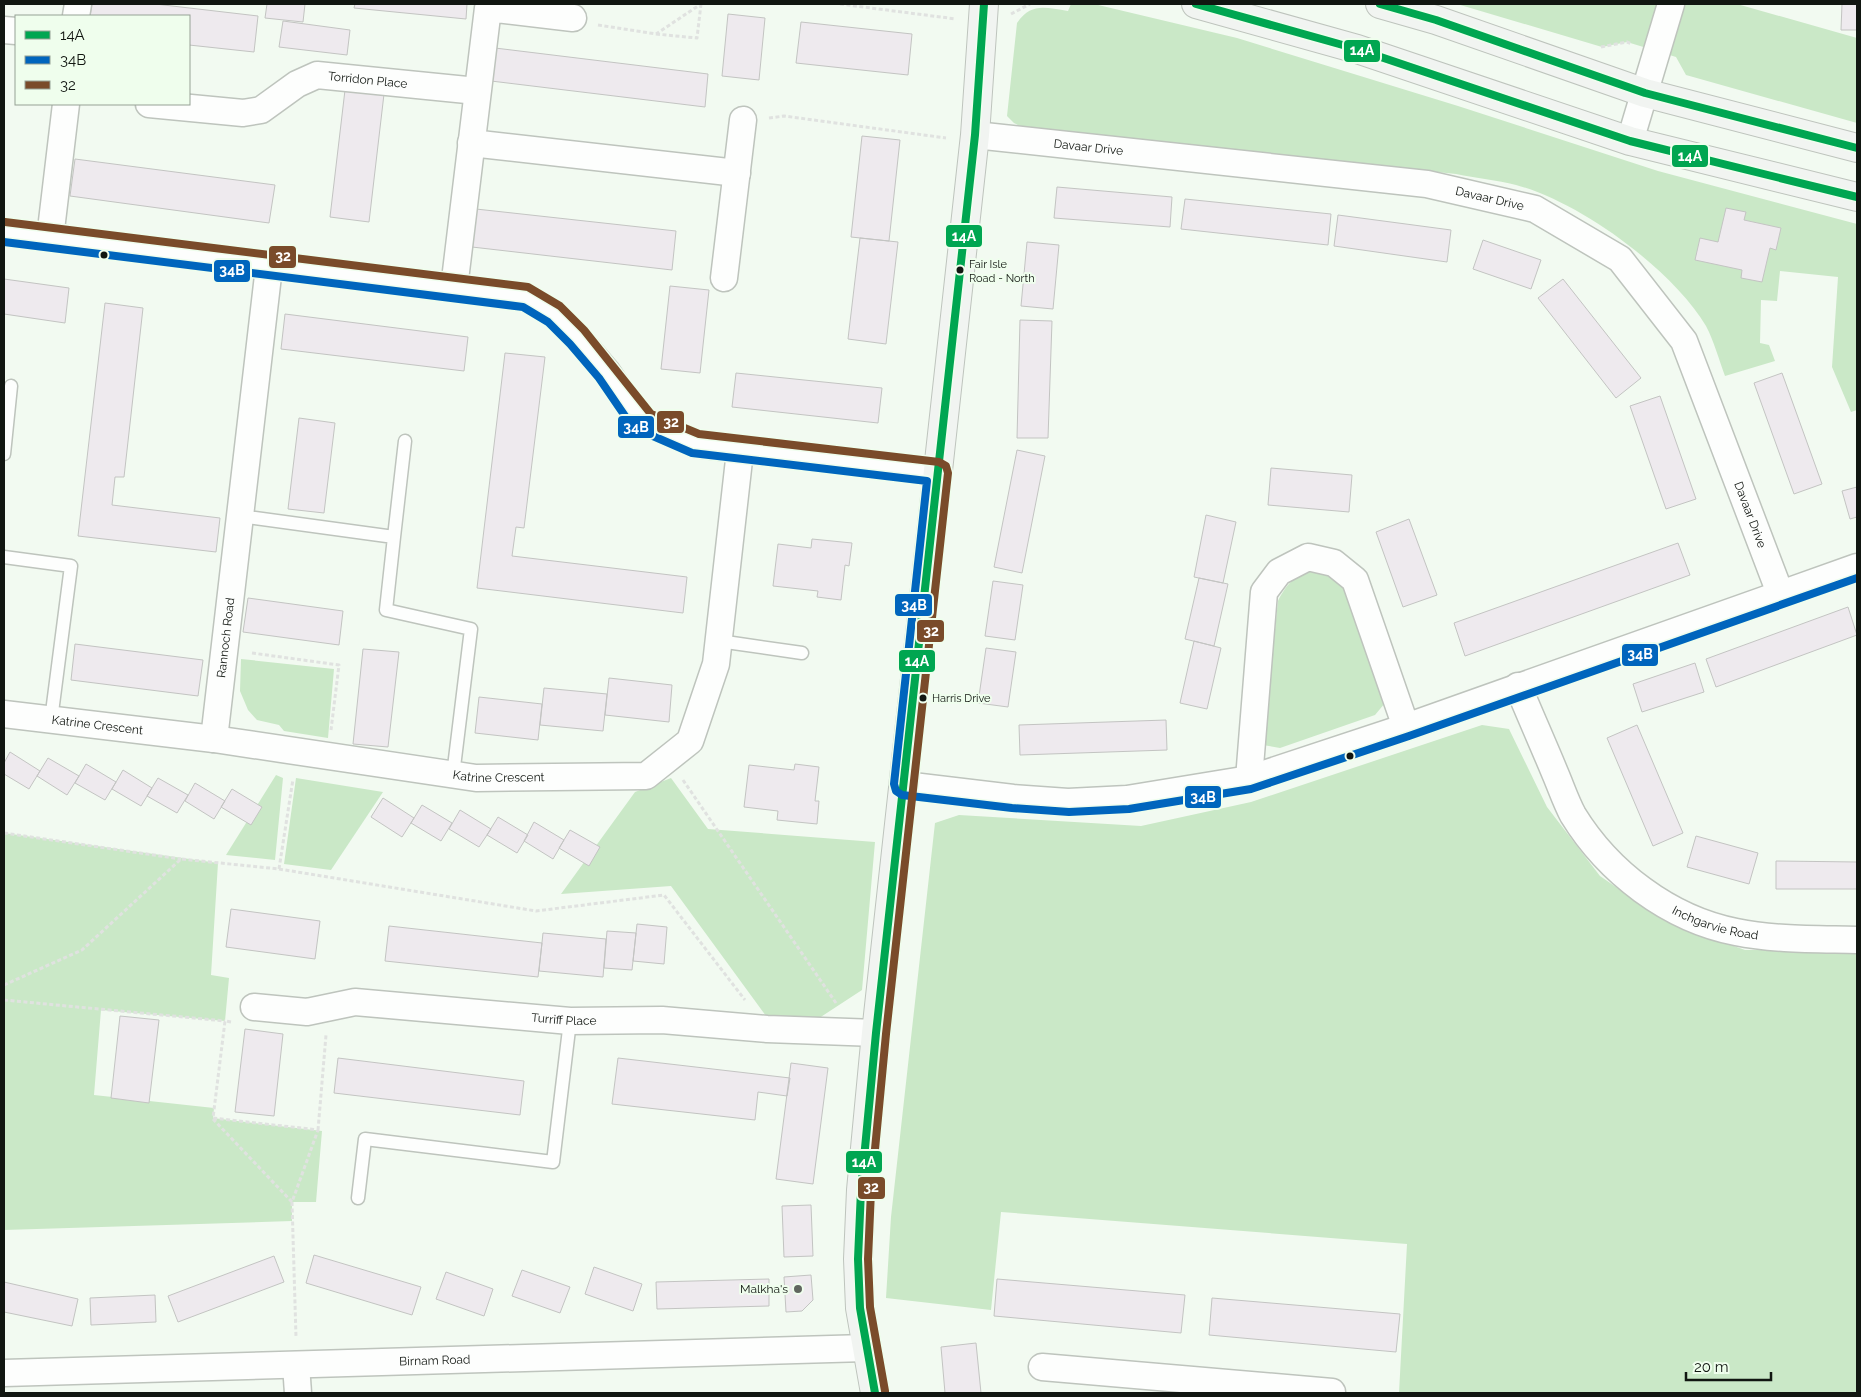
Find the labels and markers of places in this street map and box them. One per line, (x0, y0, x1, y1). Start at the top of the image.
unlabelled marker (99, 250, 109, 260)
place label: Fair Isle Road - North (969, 258, 1035, 285)
marker: Fair Isle Road - North (955, 265, 965, 275)
place label: Harris Drive (932, 692, 991, 705)
marker: Harris Drive (918, 693, 928, 703)
unlabelled marker (1345, 751, 1355, 761)
place label: Malkha's (740, 1282, 788, 1296)
marker: Malkha's (792, 1283, 804, 1295)

